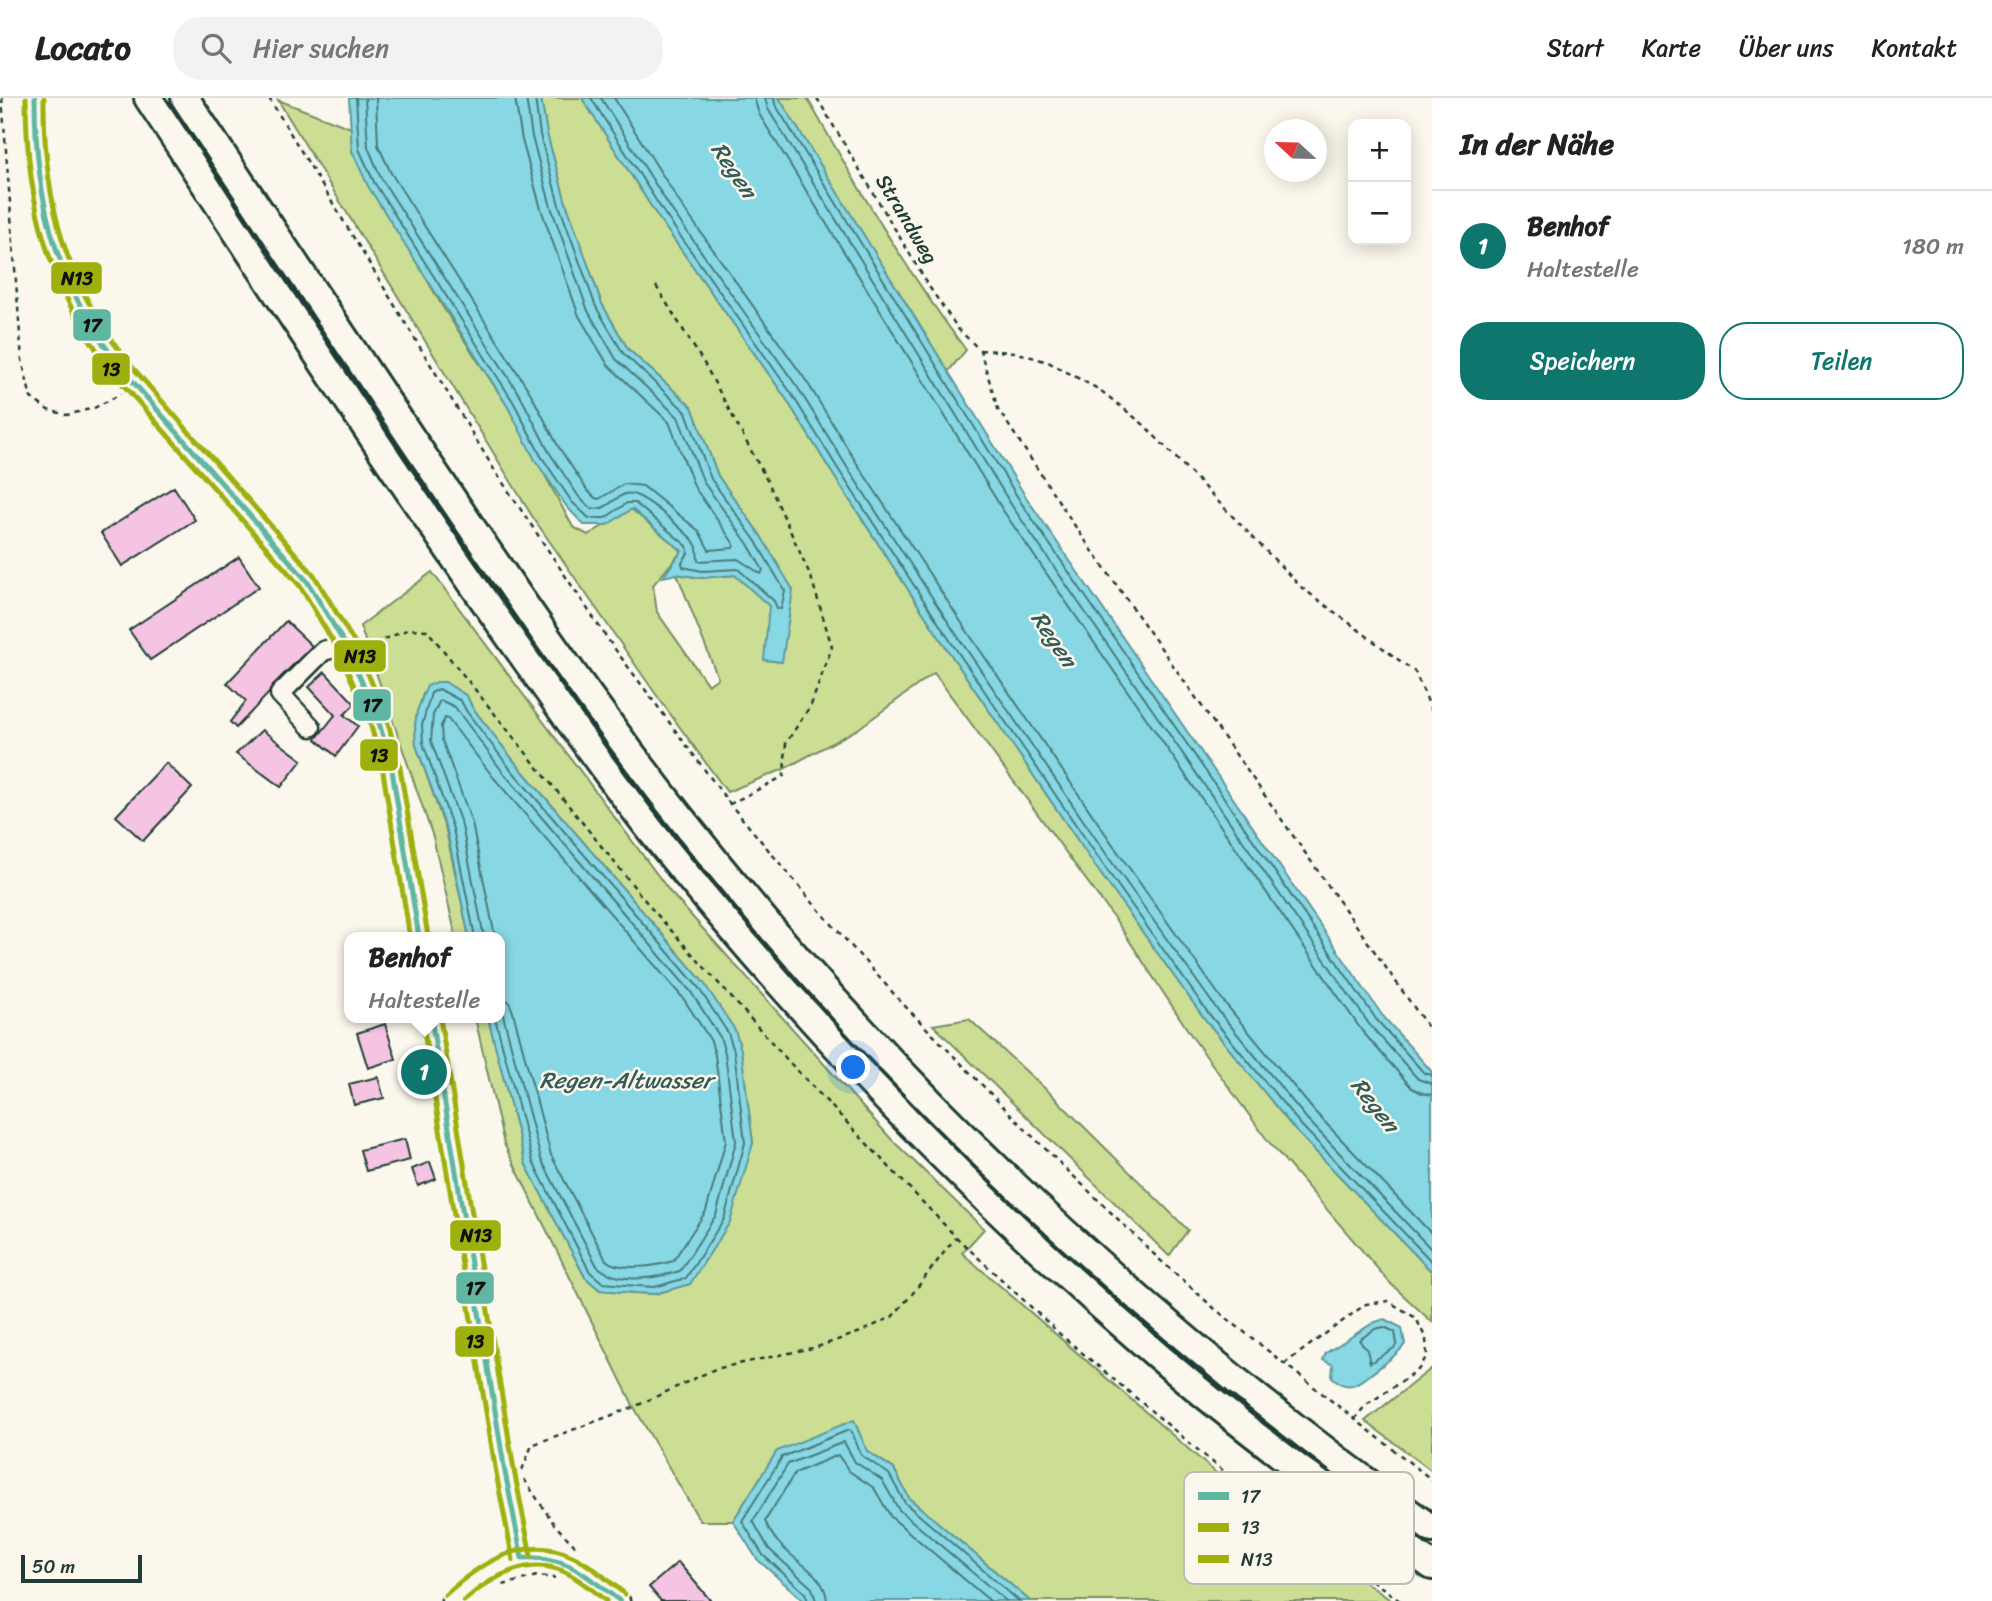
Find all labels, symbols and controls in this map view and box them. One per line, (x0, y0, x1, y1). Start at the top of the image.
search box (173, 17, 663, 80)
text: Locato (35, 19, 131, 77)
text: Hier suchen (253, 25, 389, 71)
text: Start (1547, 27, 1604, 69)
text: Karte (1642, 27, 1701, 69)
text: Über uns (1739, 27, 1834, 69)
text: Kontakt (1872, 27, 1957, 69)
icon: search (197, 29, 235, 67)
text: In der Nähe (1460, 117, 1614, 171)
north arrow (1264, 119, 1327, 182)
map controls (1348, 119, 1411, 245)
button: + (1348, 119, 1411, 182)
water label: Regen (700, 133, 770, 209)
street label: Strandweg (865, 166, 949, 272)
button: − (1348, 182, 1411, 245)
text: Benhof (1527, 203, 1609, 249)
text: 1 (1478, 226, 1488, 267)
text: 180 m (1902, 226, 1964, 267)
text: Haltestelle (1527, 249, 1639, 290)
line badge: N13 (50, 261, 103, 295)
text: N13 (60, 262, 93, 295)
line badge: 17 (72, 308, 112, 342)
text: 17 (82, 309, 104, 342)
button: Speichern (1460, 322, 1705, 400)
button: Teilen (1719, 322, 1964, 400)
line badge: 13 (91, 352, 131, 386)
text: 13 (102, 353, 121, 386)
water label: Regen (1020, 602, 1090, 678)
line badge: N13 (333, 639, 387, 673)
text: N13 (343, 640, 376, 673)
line badge: 17 (352, 688, 392, 722)
text: 17 (362, 689, 384, 722)
line badge: 13 (359, 738, 399, 772)
text: 13 (370, 739, 389, 772)
popup (344, 932, 505, 1023)
text: Benhof (369, 934, 451, 980)
text: Haltestelle (369, 980, 480, 1021)
pin: 1 (401, 1046, 447, 1098)
your location (836, 1050, 870, 1084)
water label: Regen-Altwasser (540, 1060, 717, 1101)
water label: Regen (1340, 1068, 1412, 1144)
line badge: N13 (449, 1219, 502, 1252)
text: N13 (459, 1219, 492, 1252)
line badge: 17 (455, 1271, 495, 1305)
text: 17 (465, 1272, 487, 1305)
line badge: 13 (454, 1325, 495, 1358)
text: 13 (466, 1325, 485, 1358)
legend (1184, 1472, 1414, 1584)
text: 17 (1241, 1480, 1261, 1513)
text: 13 (1241, 1511, 1260, 1544)
text: N13 (1241, 1543, 1273, 1576)
text: 50 m (32, 1550, 75, 1583)
scale bar (21, 1552, 142, 1584)

